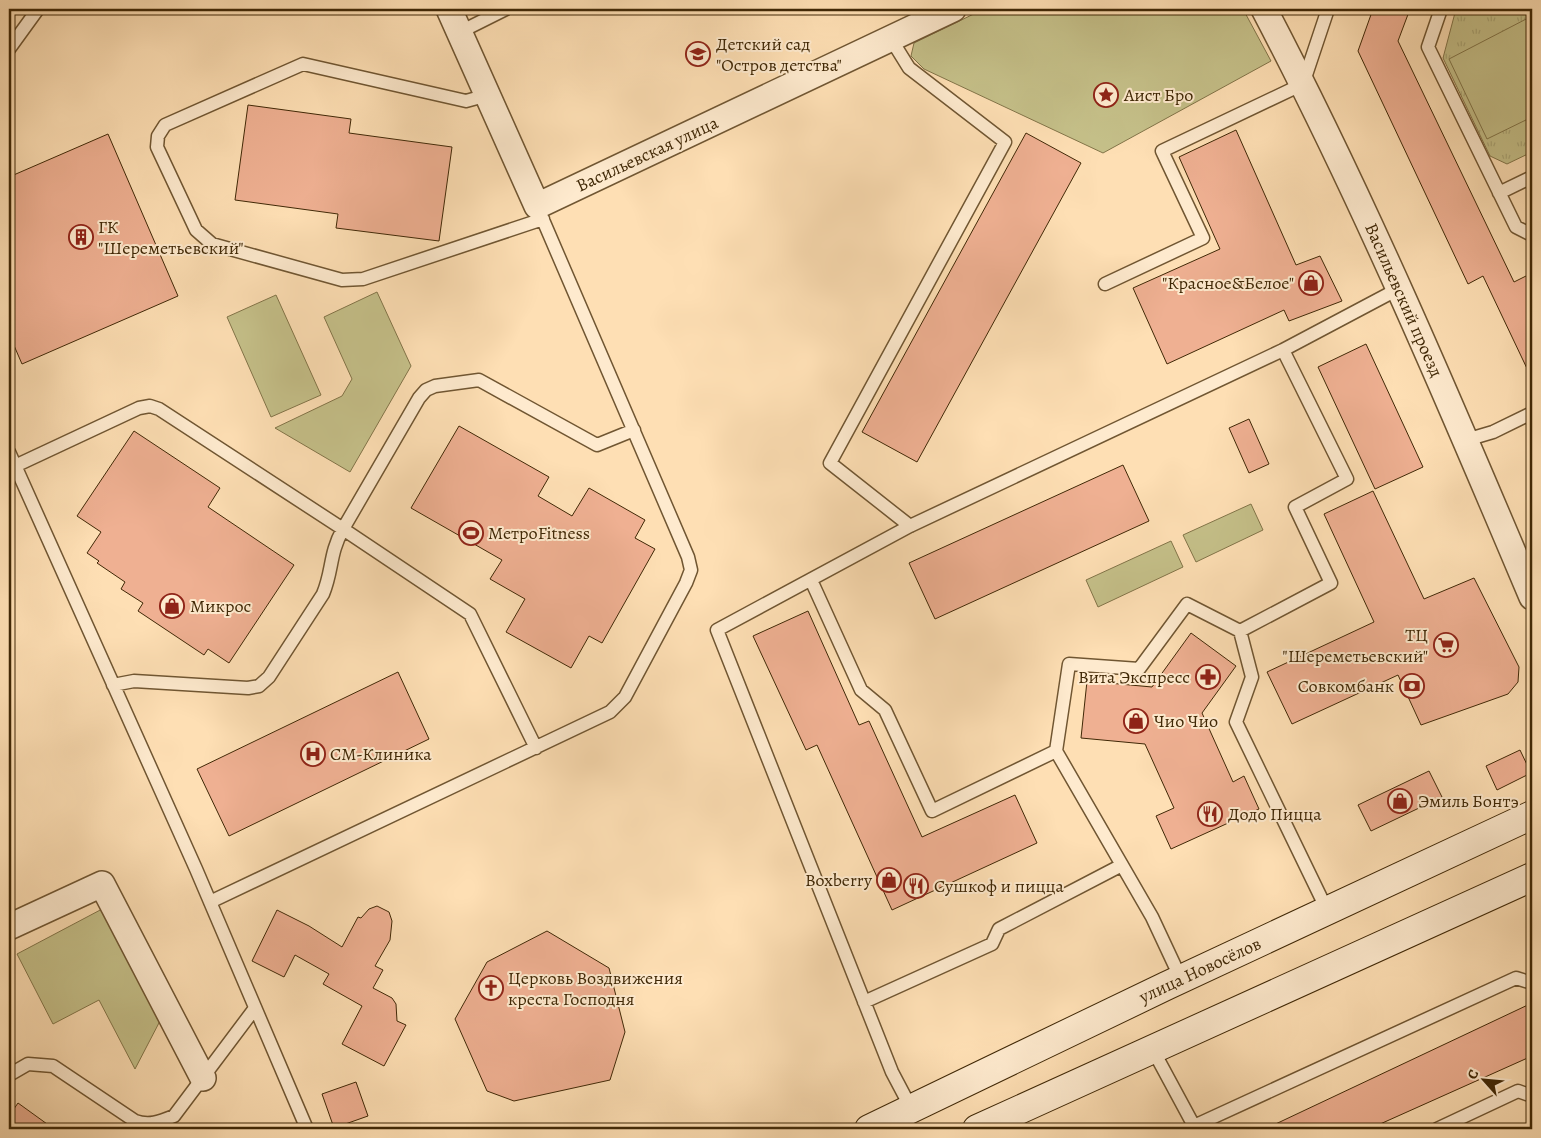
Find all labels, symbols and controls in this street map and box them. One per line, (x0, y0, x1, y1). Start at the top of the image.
place label: Детский сад "Остров детства" (716, 32, 842, 77)
school or university icon: Детский сад "Остров детства" (685, 41, 711, 67)
place icon: Аист Бро (1093, 82, 1119, 108)
place label: Аист Бро (1123, 83, 1193, 107)
street label: Васильевская улица (572, 110, 723, 197)
place label: ГК "Шереметьевский" (98, 215, 244, 260)
street label: Васильевский проезд (1359, 219, 1449, 381)
building icon: ГК "Шереметьевский" (68, 224, 94, 250)
shop icon: "Красное&Белое" (1298, 270, 1324, 296)
place label: "Красное&Белое" (1162, 271, 1294, 295)
sports icon: МетроFitness (458, 520, 484, 546)
place label: МетроFitness (488, 521, 590, 545)
shop icon: Микрос (159, 593, 185, 619)
place label: Микрос (190, 594, 252, 618)
place label: ТЦ "Шереметьевский" (1282, 623, 1428, 668)
supermarket icon: ТЦ "Шереметьевский" (1433, 632, 1459, 658)
pharmacy icon: Вита Экспресс (1195, 664, 1221, 690)
place label: Вита Экспресс (1078, 665, 1190, 689)
bank icon: Совкомбанк (1399, 673, 1425, 699)
place label: Совкомбанк (1298, 674, 1394, 698)
shop icon: Чио Чио (1123, 708, 1149, 734)
place label: Чио Чио (1154, 709, 1218, 733)
hospital icon: СМ-Клиника (300, 741, 326, 767)
place label: СМ-Клиника (330, 742, 432, 766)
shop icon: Эмиль Бонтэ (1387, 788, 1413, 814)
place label: Эмиль Бонтэ (1418, 789, 1519, 813)
restaurant icon: Додо Пицца (1197, 801, 1223, 827)
place label: Додо Пицца (1228, 802, 1322, 826)
shop icon: Boxberry (876, 867, 902, 893)
place label: Boxberry (805, 868, 873, 892)
restaurant icon: Сушкоф и пицца (903, 873, 929, 899)
place label: Сушкоф и пицца (934, 874, 1064, 898)
street label: улица Новосёлов (1134, 931, 1265, 1009)
place label: Церковь Воздвижения креста Господня (508, 966, 683, 1011)
church icon: Церковь Воздвижения креста Господня (478, 975, 504, 1001)
north arrow (1458, 1056, 1508, 1106)
text: С (1462, 1066, 1483, 1082)

